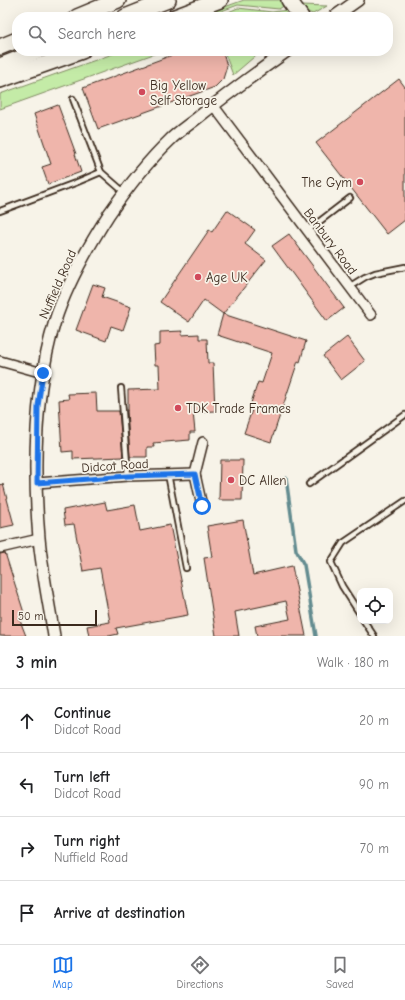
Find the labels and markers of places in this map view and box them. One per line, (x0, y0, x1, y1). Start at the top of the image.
place label: Big Yellow Self Storage (150, 78, 217, 108)
marker: Big Yellow Self Storage (137, 87, 147, 97)
place label: The Gym (302, 175, 352, 190)
marker: The Gym (355, 177, 365, 187)
place label: Age UK (206, 270, 248, 285)
marker: Age UK (193, 272, 203, 282)
place label: TDK Trade Frames (186, 401, 291, 416)
marker: TDK Trade Frames (173, 403, 183, 413)
place label: DC Allen (239, 473, 286, 488)
marker: DC Allen (226, 475, 236, 485)

